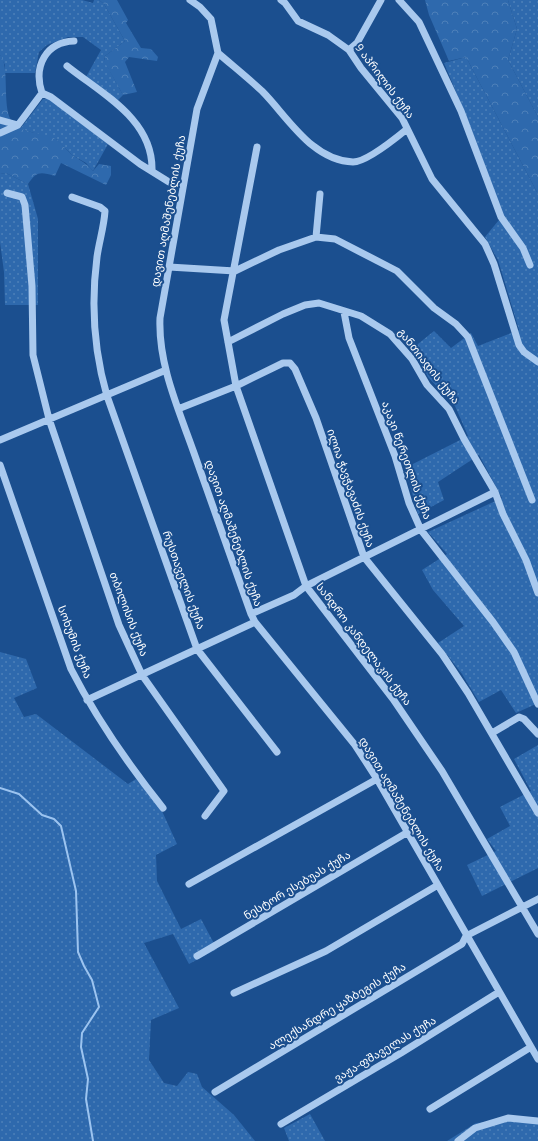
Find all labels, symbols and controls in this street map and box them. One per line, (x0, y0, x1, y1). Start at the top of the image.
street label: 9 აპრილის ქუჩა (352, 40, 419, 121)
street label: დავით აღმაშენებლის ქუჩა (147, 134, 188, 288)
street label: განთიადის ქუჩა (395, 325, 464, 407)
street label: აკაკი წერეთლის ქუჩა (379, 399, 436, 521)
street label: ილია ჭავჭავაძის ქუჩა (324, 427, 379, 549)
street label: დავით აღმაშენებლის ქუჩა (202, 457, 267, 608)
street label: რუსთაველის ქუჩა (160, 529, 209, 631)
street label: თბილისის ქუჩა (106, 570, 152, 658)
street label: სანდრო კანდელაკის ქუჩა (313, 579, 416, 708)
street label: სოხუმის ქუჩა (55, 603, 96, 680)
street label: დავით აღმაშენებლის ქუჩა (356, 734, 449, 874)
street label: ნესტორ ესებუას ქუჩა (241, 847, 353, 922)
street label: ალექსანდრე ყაზბეგის ქუჩა (265, 958, 408, 1053)
street label: ვაჟა-ფშაველას ქუჩა (331, 1012, 439, 1085)

